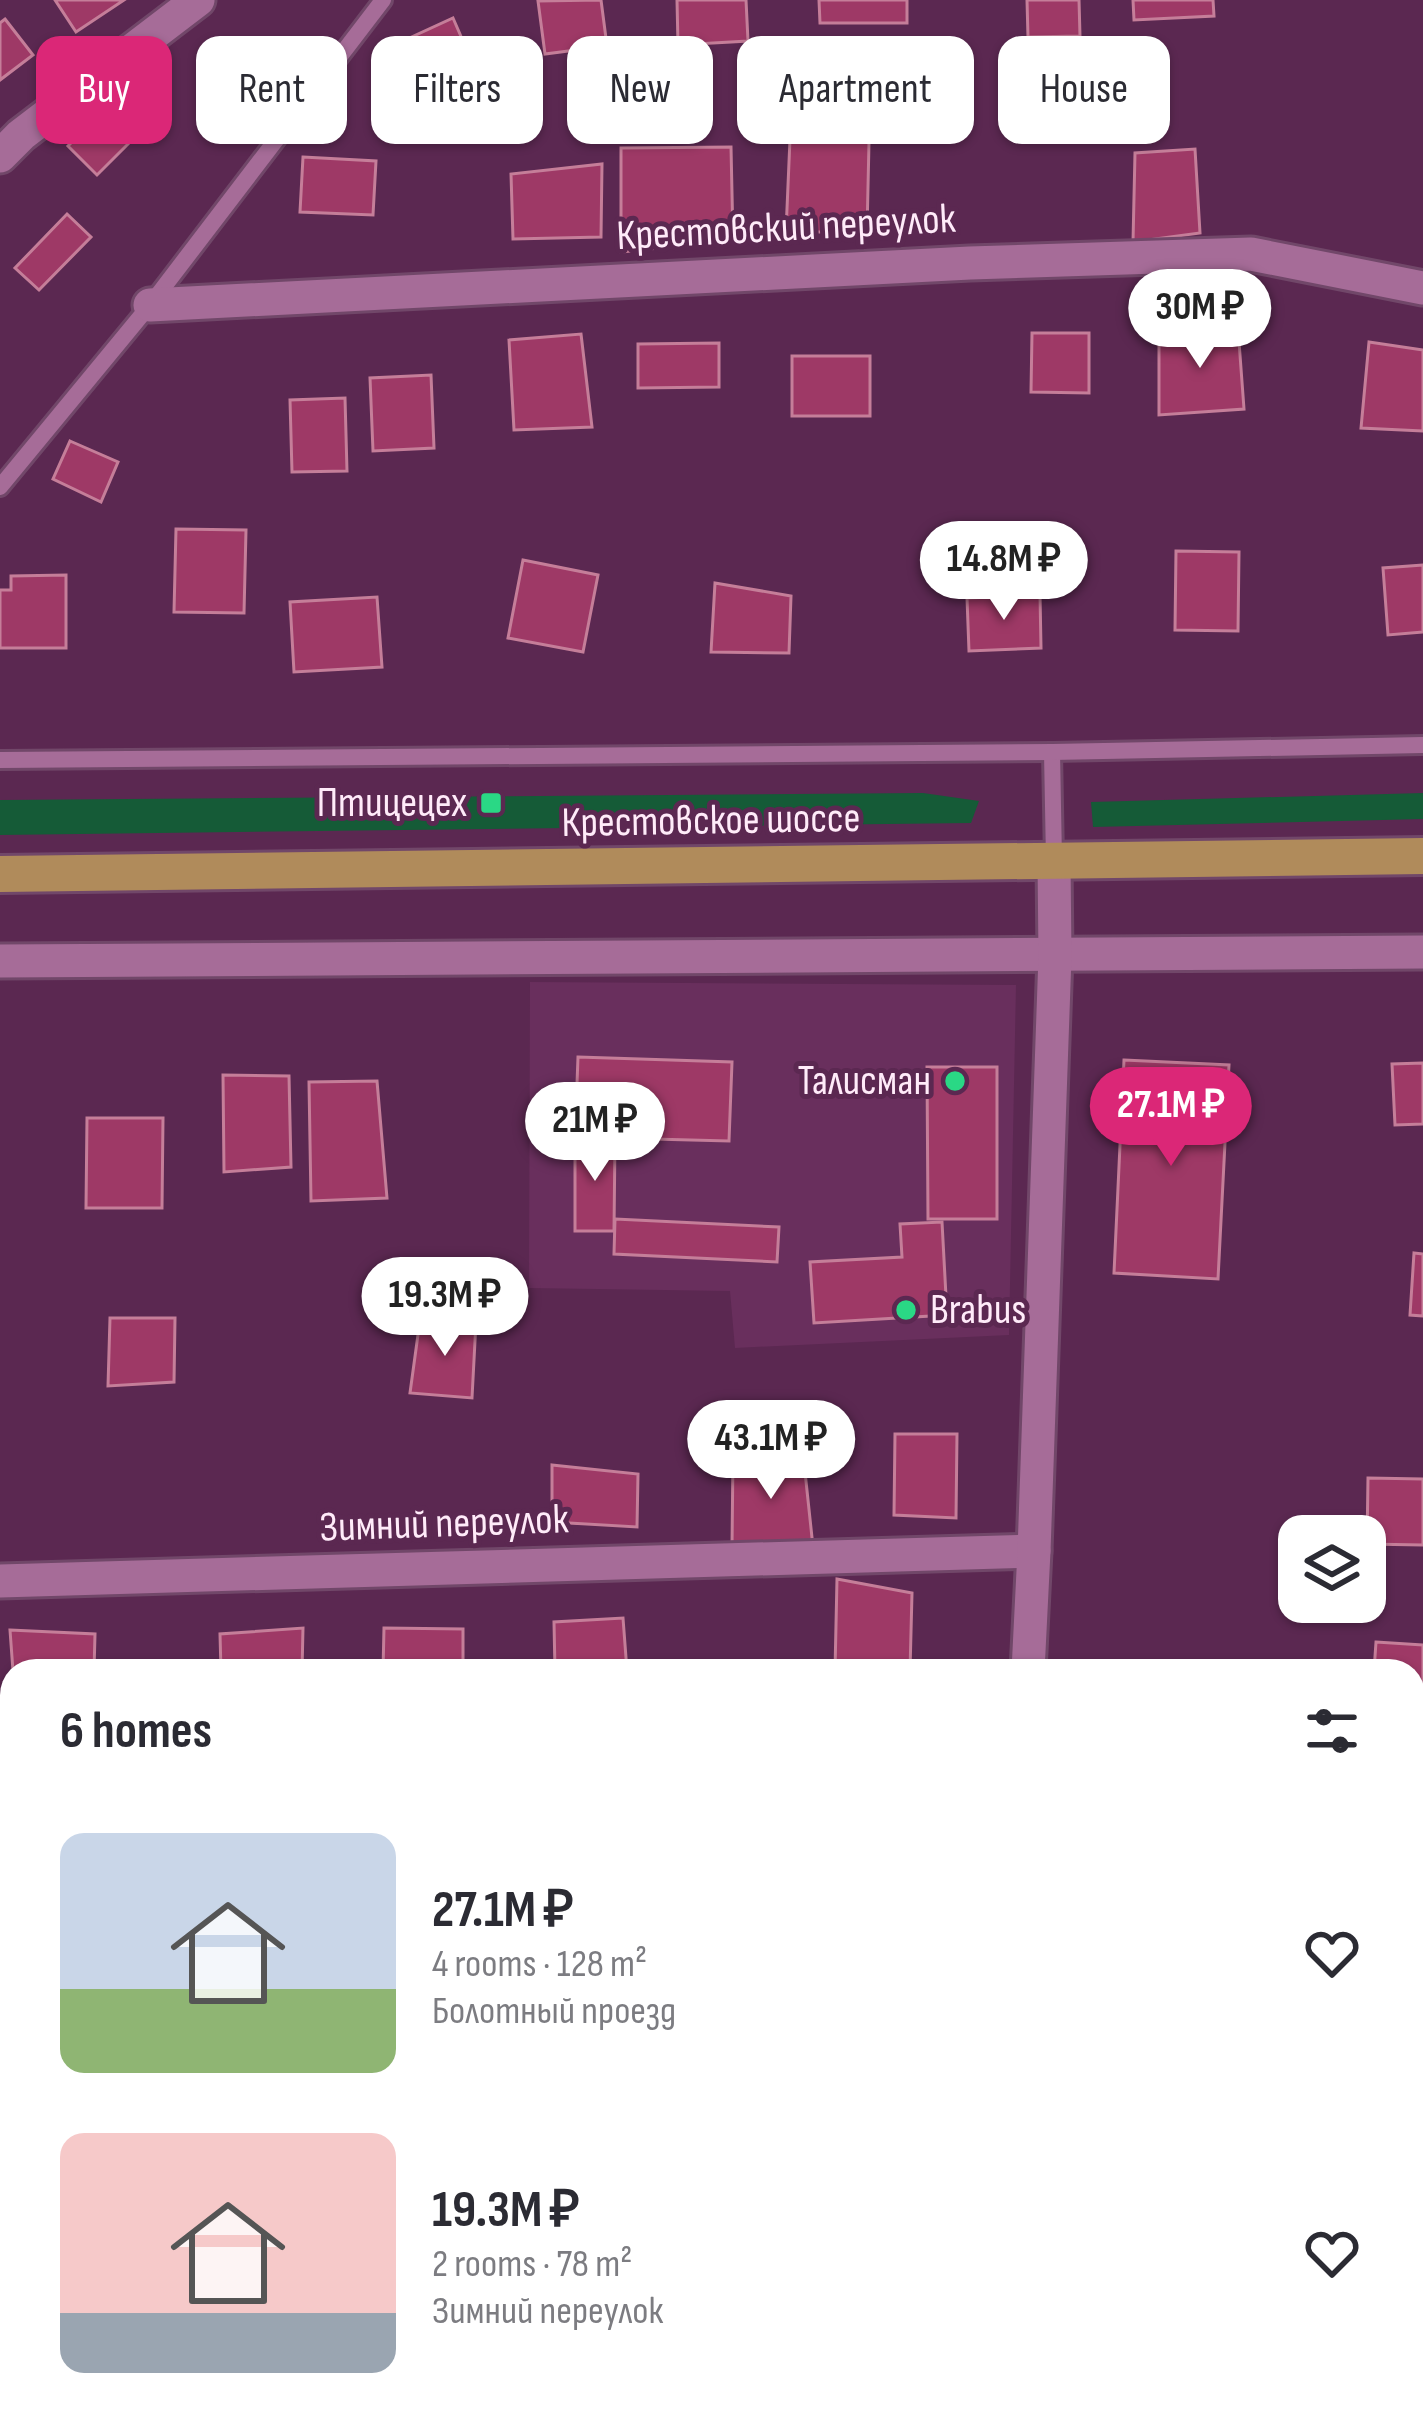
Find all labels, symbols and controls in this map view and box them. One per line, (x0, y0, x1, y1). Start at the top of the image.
chip: Buy (36, 36, 172, 144)
chip: Rent (196, 36, 347, 144)
chip: Filters (371, 36, 543, 144)
chip: New (567, 36, 713, 144)
chip: Apartment (737, 36, 974, 144)
chip: House (998, 36, 1170, 144)
street label: Крестовский переулок (615, 194, 957, 262)
pin: 30M ₽ (1116, 269, 1284, 371)
text: 30M ₽ (1155, 284, 1245, 331)
pin: 14.8M ₽ (893, 521, 1115, 623)
text: 14.8M ₽ (947, 536, 1061, 583)
place label: Птицецех (317, 778, 467, 829)
marker: Птицецех (478, 790, 504, 816)
street label: Крестовское шоссе (561, 793, 861, 849)
place label: Талисман (797, 1056, 931, 1107)
pin: 27.1M ₽ (1060, 1067, 1282, 1169)
marker: Талисман (942, 1068, 968, 1094)
pin: 21M ₽ (511, 1082, 679, 1184)
text: 27.1M ₽ (1117, 1082, 1225, 1129)
text: 21M ₽ (552, 1097, 638, 1144)
pin: 19.3M ₽ (334, 1257, 556, 1359)
text: 19.3M ₽ (389, 1272, 502, 1319)
place label: Brabus (930, 1285, 1026, 1336)
marker: Brabus (893, 1297, 919, 1323)
pin: 43.1M ₽ (660, 1400, 882, 1502)
text: 43.1M ₽ (714, 1415, 828, 1462)
street label: Зимний переулок (319, 1494, 569, 1554)
map controls (1278, 1515, 1386, 1623)
button: layers (1278, 1515, 1386, 1623)
icon: filters (1299, 1698, 1365, 1764)
text: 6 homes (60, 1701, 212, 1762)
text: 27.1M ₽ (432, 1880, 574, 1941)
icon: home (156, 1881, 300, 2025)
icon: heart (1299, 1920, 1365, 1986)
text: 4 rooms · 128 m² (432, 1941, 647, 1988)
text: Болотный проезд (432, 1988, 676, 2035)
text: 19.3M ₽ (432, 2180, 580, 2241)
icon: home (156, 2181, 300, 2325)
icon: heart (1299, 2220, 1365, 2286)
text: 2 rooms · 78 m² (432, 2241, 632, 2288)
text: Зимний переулок (432, 2288, 663, 2335)

